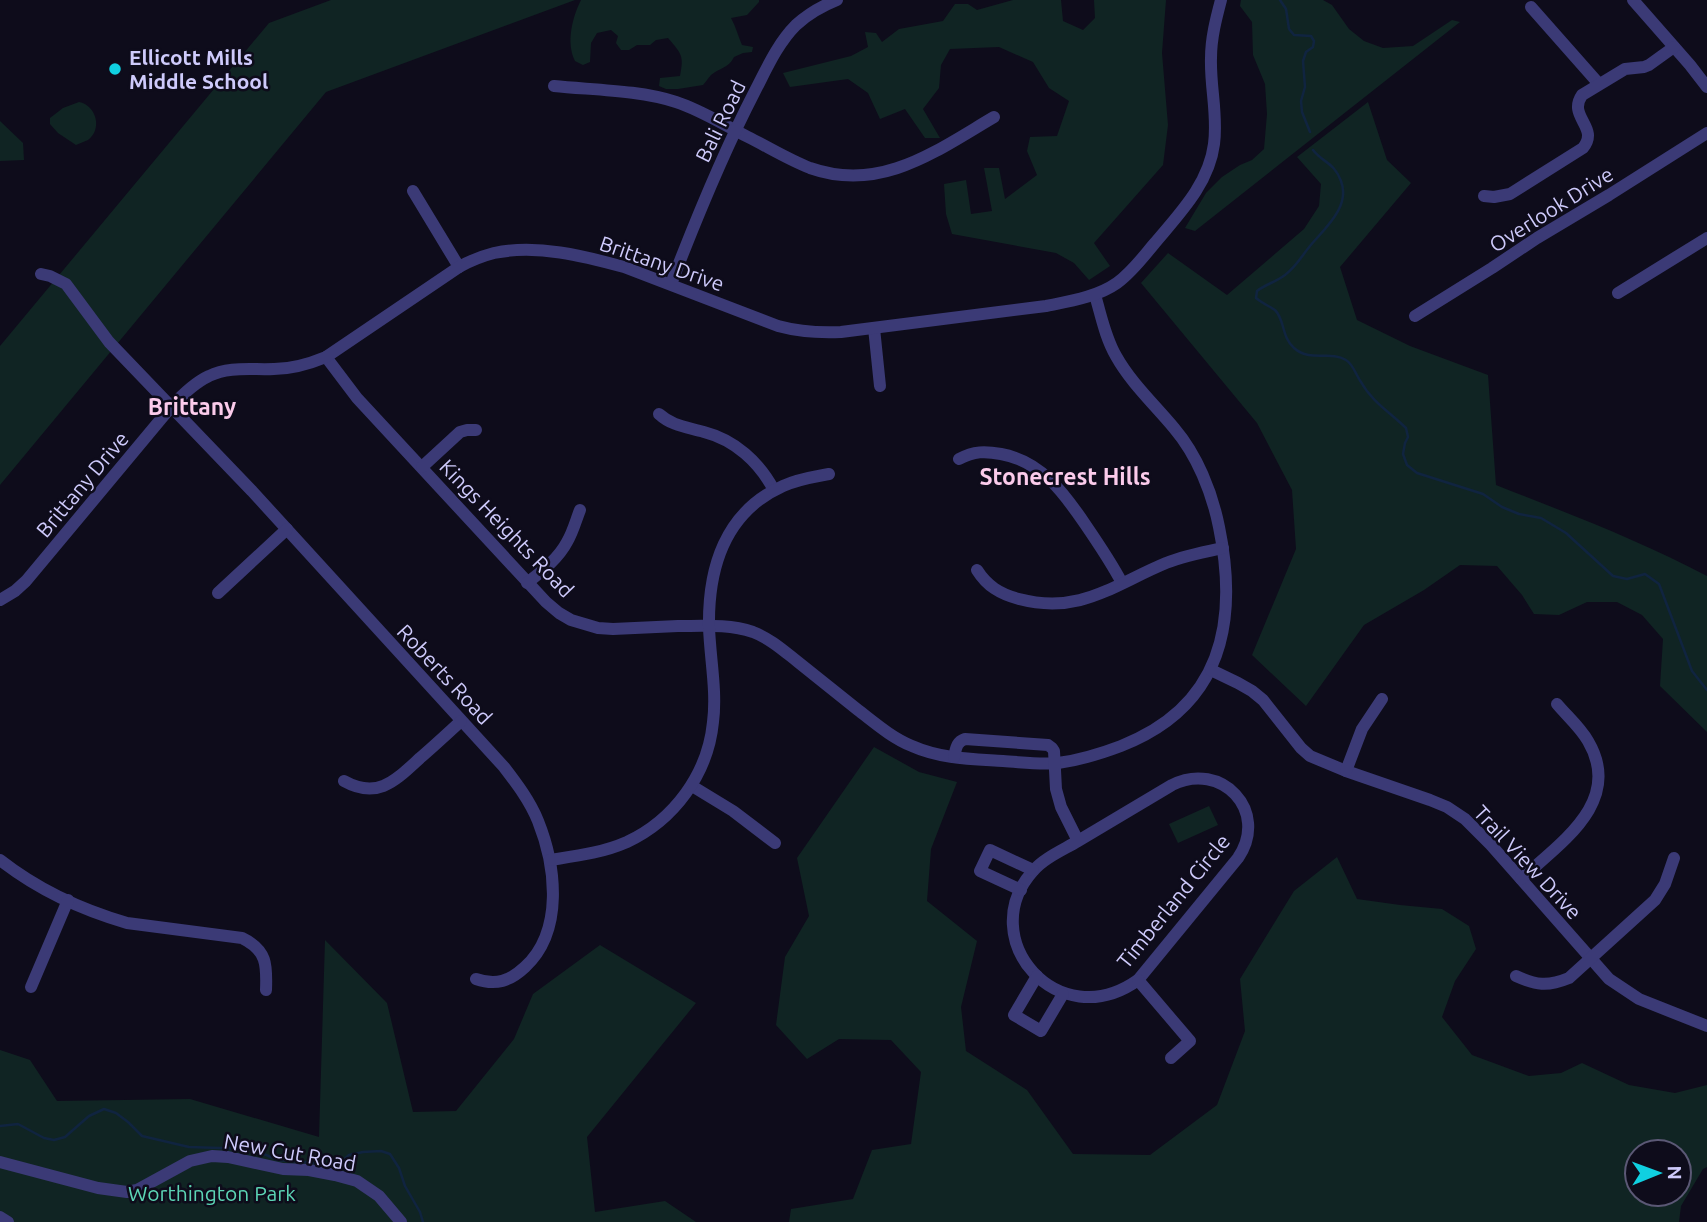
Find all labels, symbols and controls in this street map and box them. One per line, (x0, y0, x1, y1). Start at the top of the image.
place label: Ellicott Mills Middle School (129, 45, 268, 93)
marker: Ellicott Mills Middle School (107, 61, 123, 77)
street label: Bali Road (690, 76, 750, 166)
street label: Overlook Drive (1485, 161, 1617, 257)
street label: Brittany Drive (597, 230, 727, 296)
district label: Brittany (148, 394, 236, 419)
street label: Brittany Drive (31, 426, 133, 542)
street label: Kings Heights Road (435, 454, 579, 602)
district label: Stonecrest Hills (979, 464, 1151, 489)
street label: Roberts Road (393, 619, 497, 729)
street label: Trail View Drive (1469, 800, 1587, 924)
street label: Timberland Circle (1112, 829, 1234, 973)
street label: New Cut Road (222, 1129, 358, 1175)
north arrow (1623, 1138, 1693, 1208)
text: N (1664, 1165, 1686, 1180)
park label: Worthington Park (128, 1181, 296, 1205)

